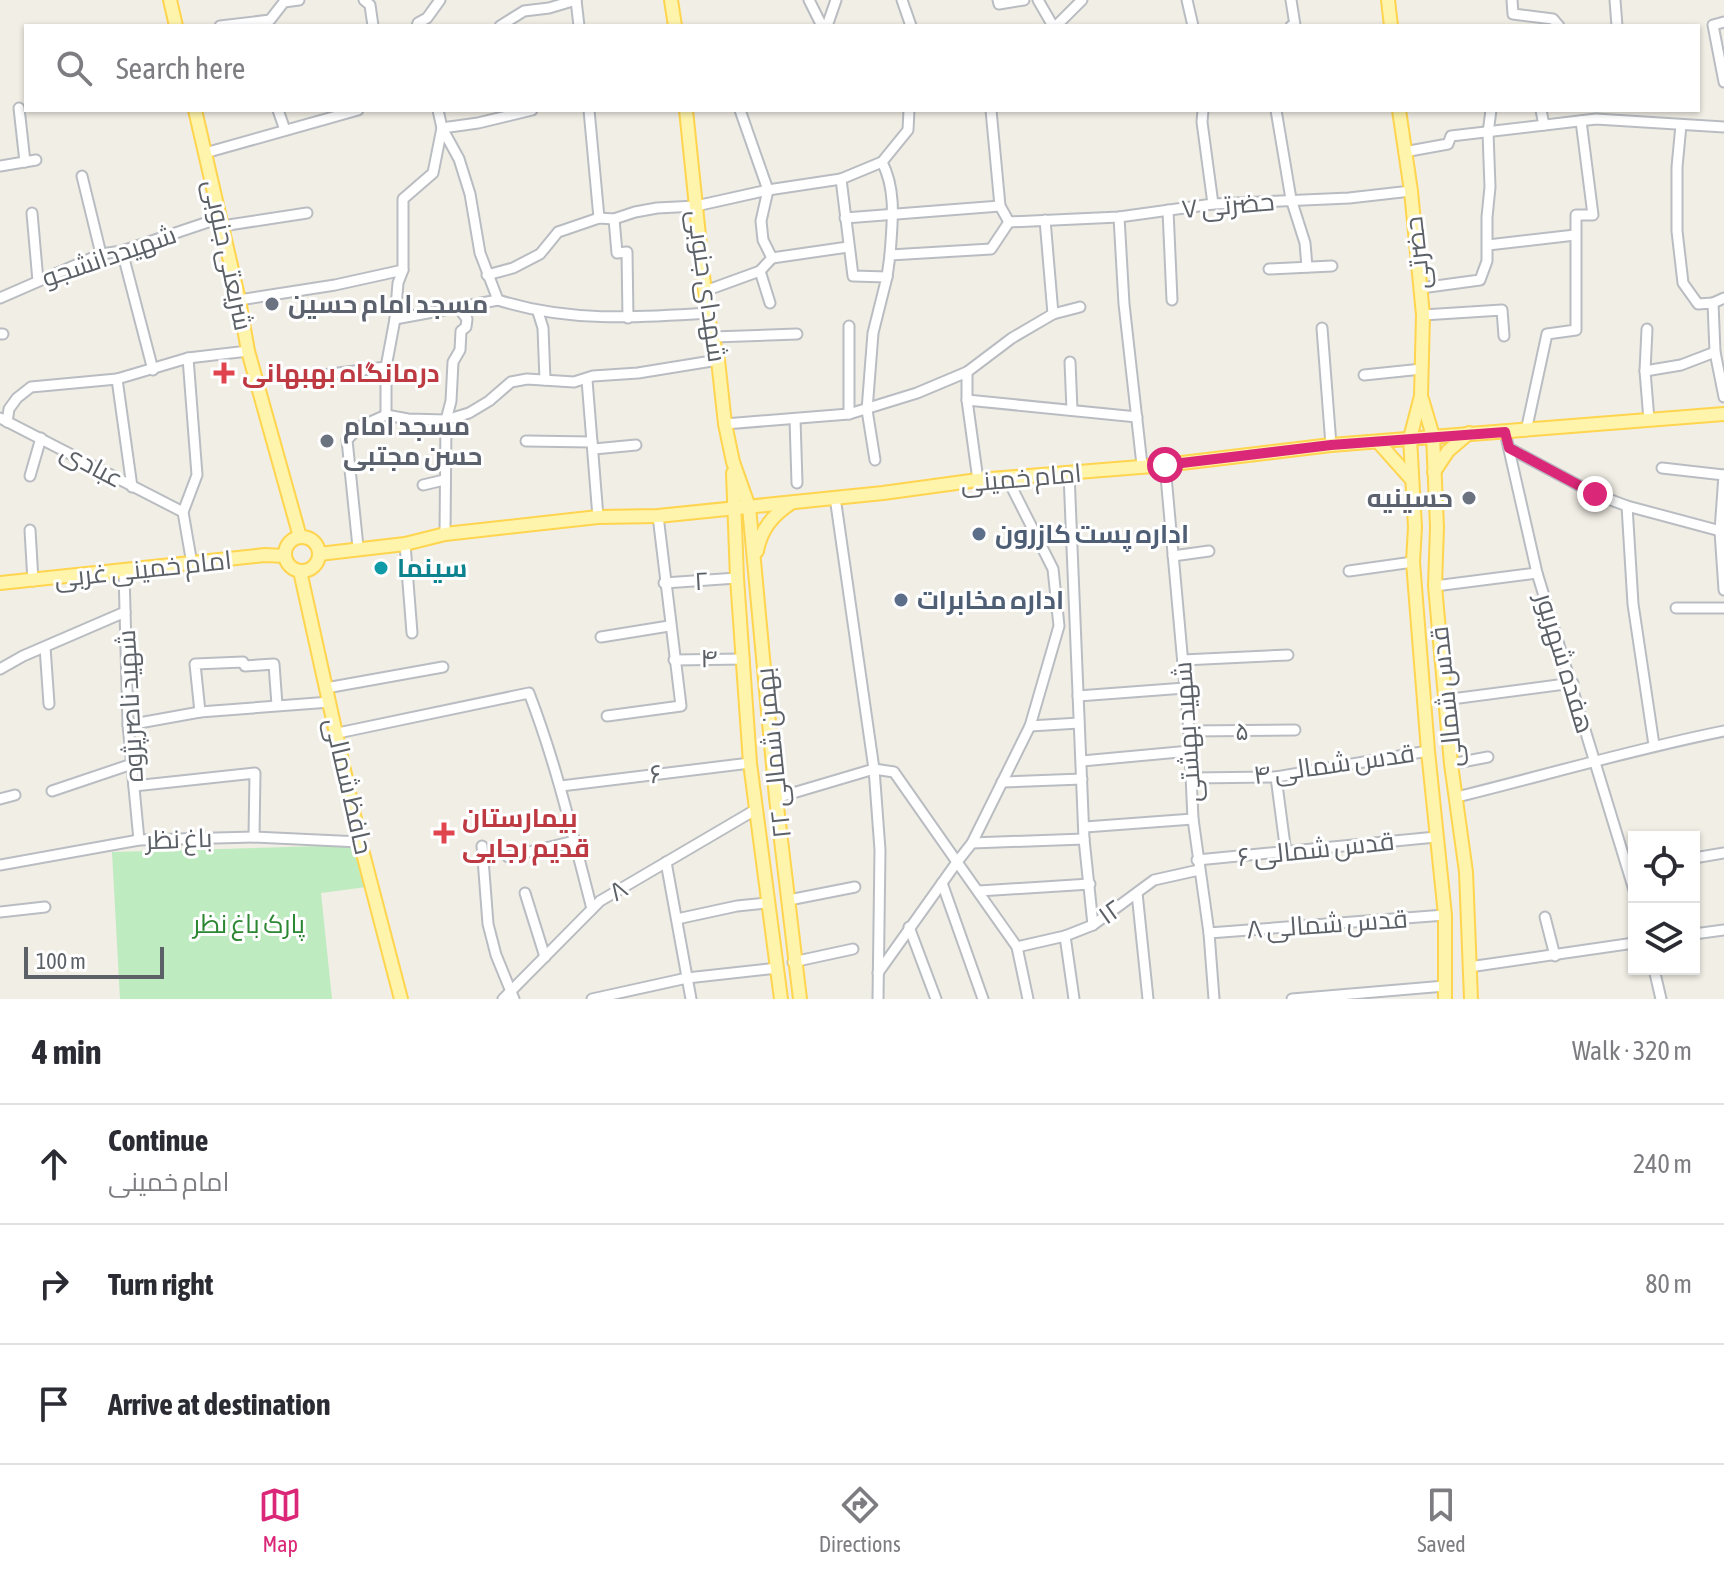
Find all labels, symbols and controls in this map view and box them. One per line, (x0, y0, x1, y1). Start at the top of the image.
search box (24, 24, 1700, 112)
icon: search (52, 46, 96, 90)
text: Search here (116, 51, 245, 85)
street label: شریعتی جنوبی (196, 177, 259, 333)
street label: حضرتی ۷ (1180, 186, 1276, 225)
street label: شهدای جنوبی (680, 208, 733, 364)
street label: حضرتی (1398, 215, 1437, 291)
street label: شهیددانشجو (38, 219, 180, 294)
place label: مسجد امام حسین (288, 289, 488, 322)
marker: مسجد امام حسین (263, 295, 281, 313)
place label: درمانگاه بهبهانی (242, 358, 440, 389)
marker: درمانگاه بهبهانی (213, 362, 235, 384)
place label: مسجد امام حسن مجتبی (343, 411, 482, 472)
marker: مسجد امام حسن مجتبی (318, 432, 336, 450)
street label: عبادی (56, 436, 128, 494)
route start (1147, 447, 1183, 483)
street label: امام خمینی (959, 458, 1083, 501)
route end (1577, 476, 1613, 512)
place label: حسینیه (1367, 483, 1453, 513)
marker: حسینیه (1460, 489, 1478, 507)
place label: اداره پست کازرون (995, 519, 1189, 552)
marker: اداره پست کازرون (970, 525, 988, 543)
street label: امام خمینی غربی (53, 545, 233, 596)
place label: سینما (397, 553, 467, 583)
marker: سینما (372, 559, 390, 577)
street label: ۲ (693, 566, 709, 596)
place label: اداره مخابرات (917, 585, 1064, 615)
street label: هفده شهریور (1528, 587, 1601, 737)
marker: اداره مخابرات (892, 591, 910, 609)
street label: قدس شمالی (1424, 625, 1469, 769)
street label: شهید ناصرپژوه (111, 629, 151, 783)
street label: ۴ (700, 643, 718, 673)
street label: شهید بهشتی (1167, 661, 1208, 803)
street label: ۲۲ بهمن شمالی (749, 666, 798, 840)
street label: حافظ شمالی (318, 715, 379, 857)
street label: ۵ (1235, 716, 1249, 746)
street label: قدس شمالی ۴ (1251, 738, 1417, 791)
street label: ۶ (648, 758, 664, 790)
place label: بیمارستان قدیم رجایی (462, 803, 590, 866)
marker: بیمارستان قدیم رجایی (433, 822, 455, 844)
street label: باغ نظر (143, 823, 213, 857)
street label: قدس شمالی ۶ (1236, 826, 1396, 873)
map controls (1628, 831, 1700, 975)
button: locate (1628, 831, 1700, 903)
street label: ۸ (603, 873, 633, 907)
street label: ۱۲ (1092, 893, 1128, 931)
street label: قدس شمالی ۸ (1245, 903, 1409, 946)
button: layers (1628, 903, 1700, 975)
park label: پارک باغ نظر (191, 909, 305, 941)
scale bar (24, 943, 164, 979)
text: 100 m (36, 948, 86, 974)
text: 4 min (32, 1032, 101, 1071)
text: Walk · 320 m (1572, 1036, 1692, 1066)
text: Continue (108, 1123, 208, 1157)
icon: ahead (32, 1142, 76, 1186)
text: 240 m (1633, 1149, 1692, 1179)
text: امام خمینی (108, 1167, 229, 1197)
icon: right (32, 1262, 76, 1306)
text: Turn right (108, 1267, 214, 1301)
text: 80 m (1645, 1269, 1692, 1299)
icon: arrive (32, 1382, 76, 1426)
text: Arrive at destination (108, 1387, 330, 1421)
tab: Map (258, 1483, 302, 1557)
tab: Directions (819, 1483, 901, 1557)
tab: Saved (1417, 1483, 1466, 1557)

